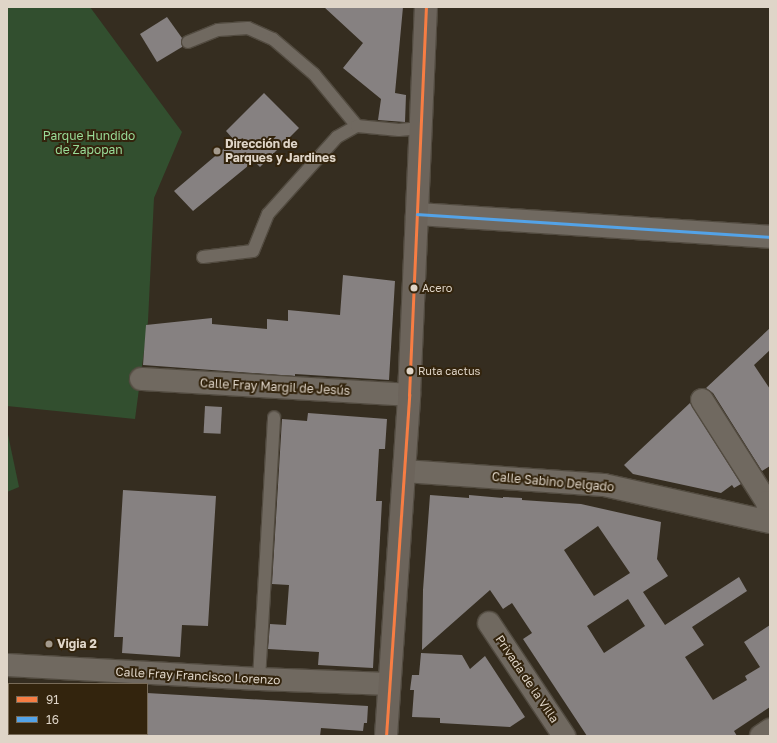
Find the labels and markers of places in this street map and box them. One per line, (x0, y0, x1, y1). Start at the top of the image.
place label: Dirección de Parques y Jardines (225, 137, 336, 165)
marker: Dirección de Parques y Jardines (212, 146, 222, 156)
place label: Acero (422, 281, 452, 295)
marker: Acero (409, 283, 419, 293)
place label: Ruta cactus (418, 364, 480, 378)
marker: Ruta cactus (405, 366, 415, 376)
place label: Vigia 2 (57, 637, 97, 651)
marker: Vigia 2 (44, 639, 54, 649)

